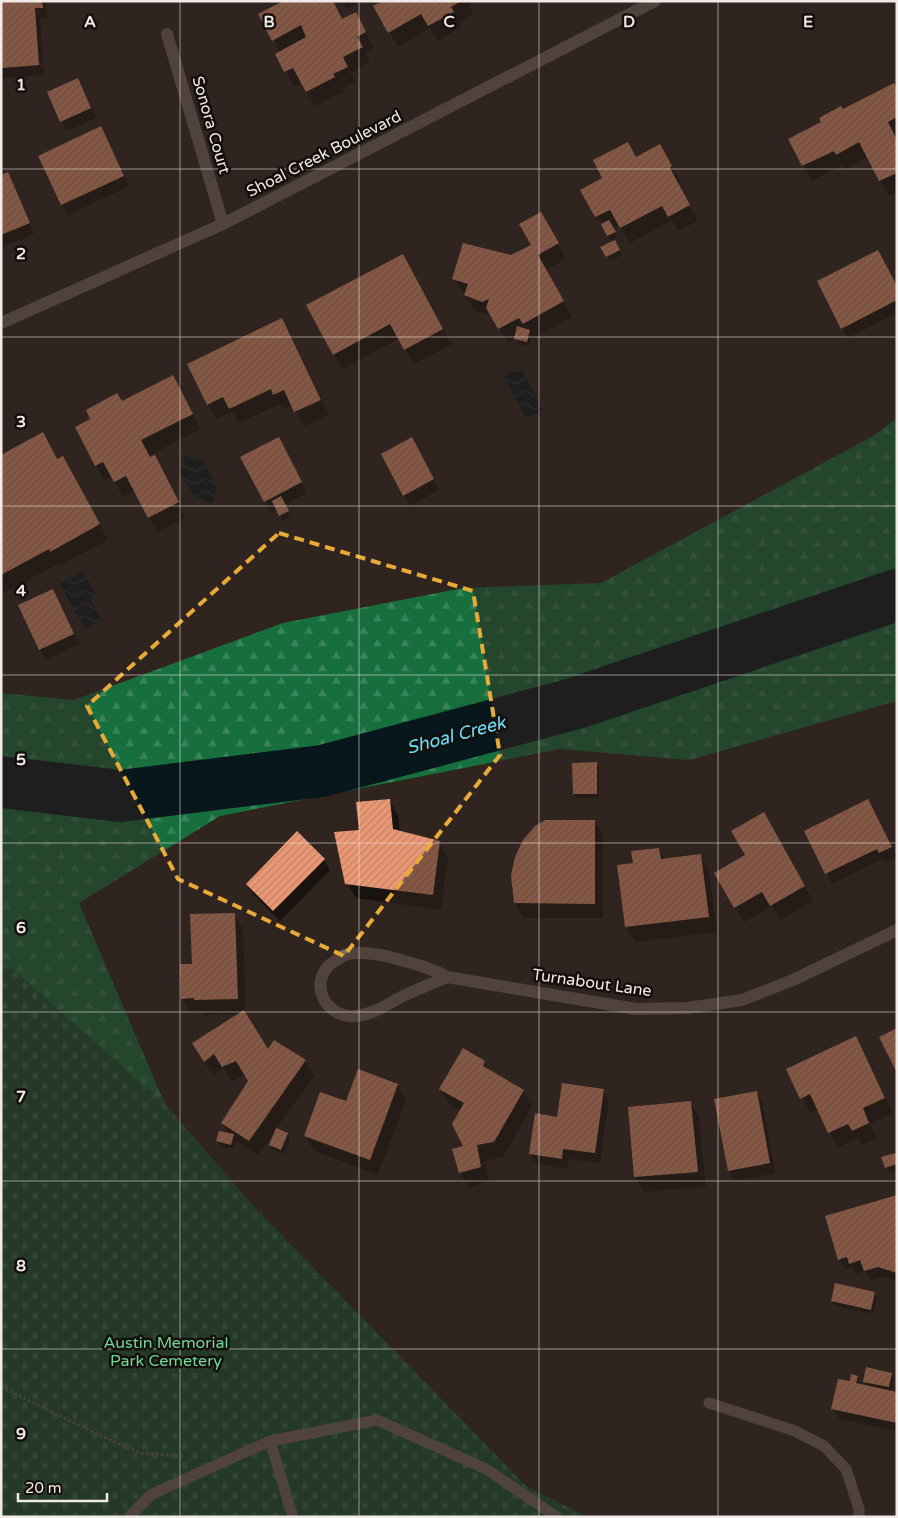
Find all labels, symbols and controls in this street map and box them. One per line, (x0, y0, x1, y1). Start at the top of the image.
text: A (84, 12, 96, 32)
text: B (263, 12, 275, 32)
text: C (443, 12, 455, 32)
text: D (623, 12, 635, 32)
text: E (803, 12, 813, 32)
street label: Sonora Court (187, 74, 235, 176)
text: 1 (16, 75, 26, 95)
street label: Shoal Creek Boulevard (243, 106, 405, 202)
text: 2 (16, 244, 26, 264)
text: 3 (16, 412, 26, 432)
text: 4 (16, 581, 26, 601)
water label: Shoal Creek (404, 711, 509, 759)
text: 5 (16, 750, 26, 770)
text: 6 (16, 918, 26, 938)
street label: Turnabout Lane (531, 965, 653, 1001)
text: 7 (16, 1087, 26, 1107)
text: 8 (16, 1256, 26, 1276)
park label: Austin Memorial Park Cemetery (104, 1333, 228, 1371)
text: 9 (16, 1424, 26, 1444)
scale bar (18, 1470, 106, 1502)
text: 20 m (25, 1479, 62, 1497)

